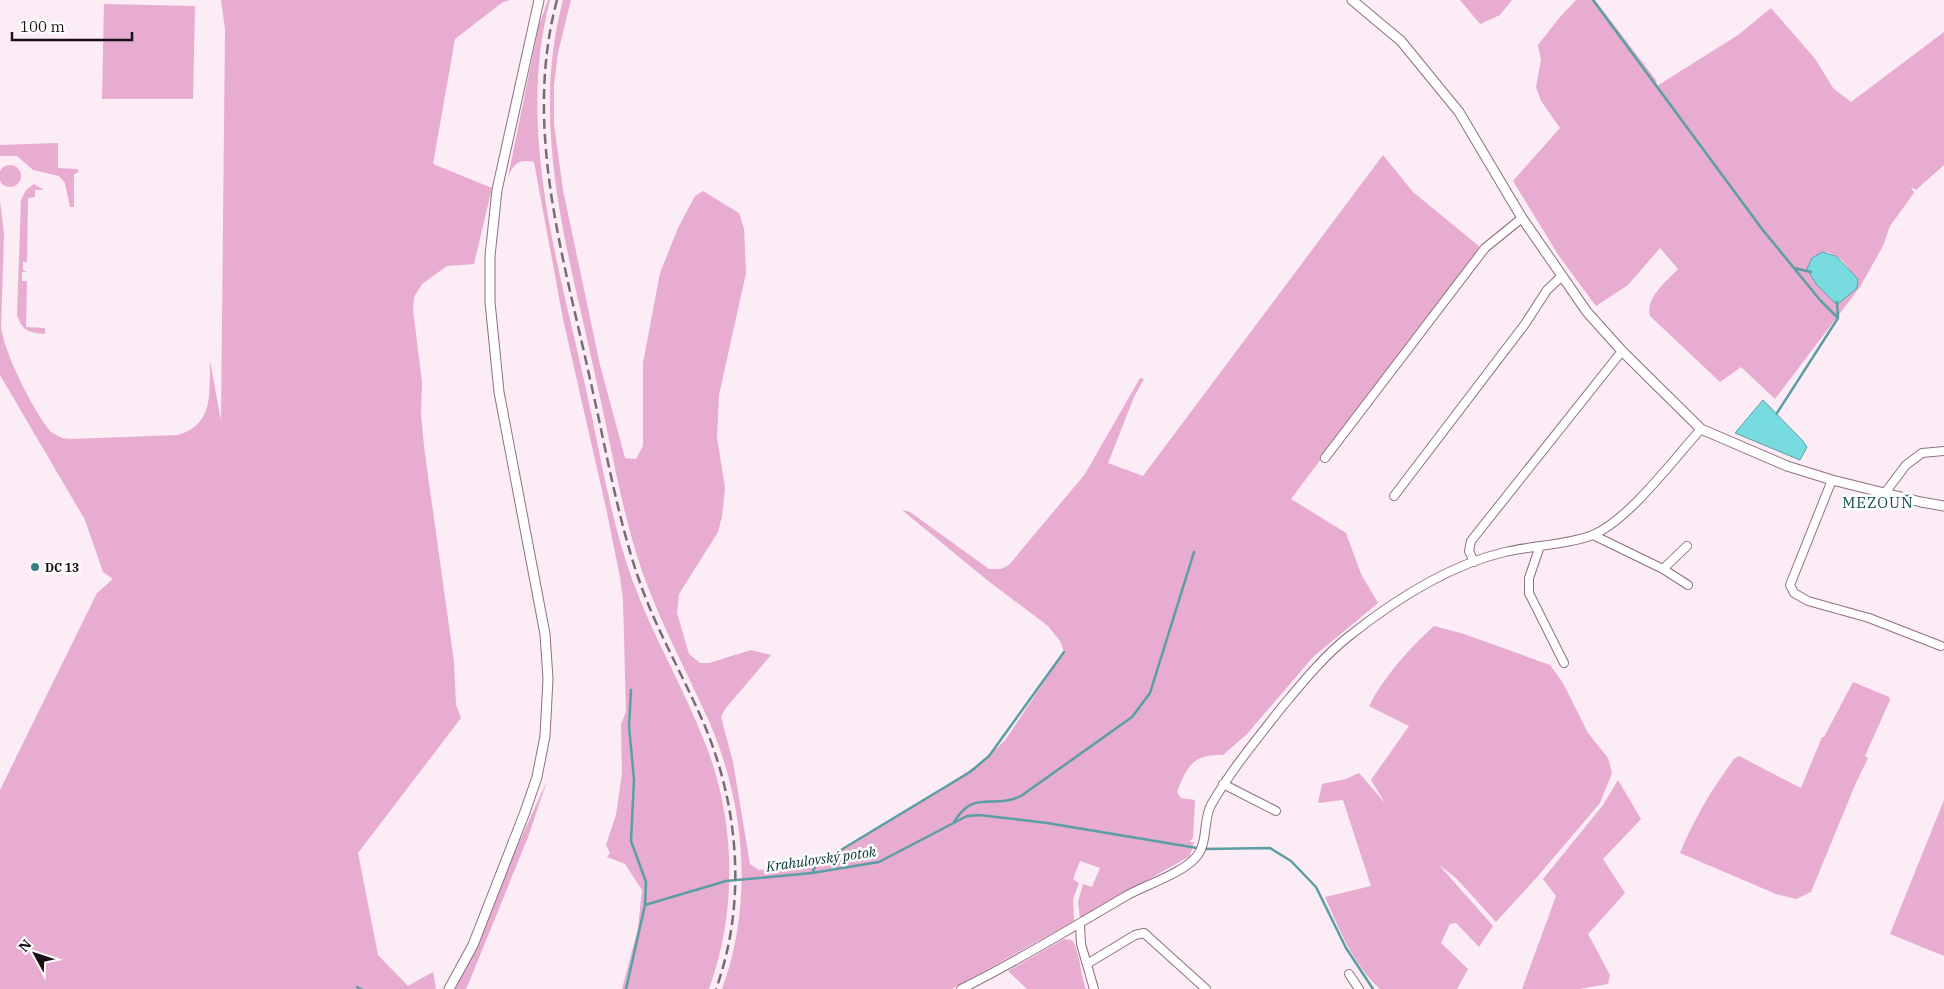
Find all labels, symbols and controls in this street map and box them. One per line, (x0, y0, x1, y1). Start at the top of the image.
scale bar (12, 10, 132, 42)
text: 100 m (20, 17, 65, 36)
district label: MEZOUŇ (1842, 493, 1914, 512)
place label: DC 13 (45, 560, 79, 575)
marker: DC 13 (29, 561, 41, 573)
water label: Krahulovský potok (764, 842, 878, 876)
north arrow (10, 929, 60, 979)
text: N (15, 936, 35, 956)

